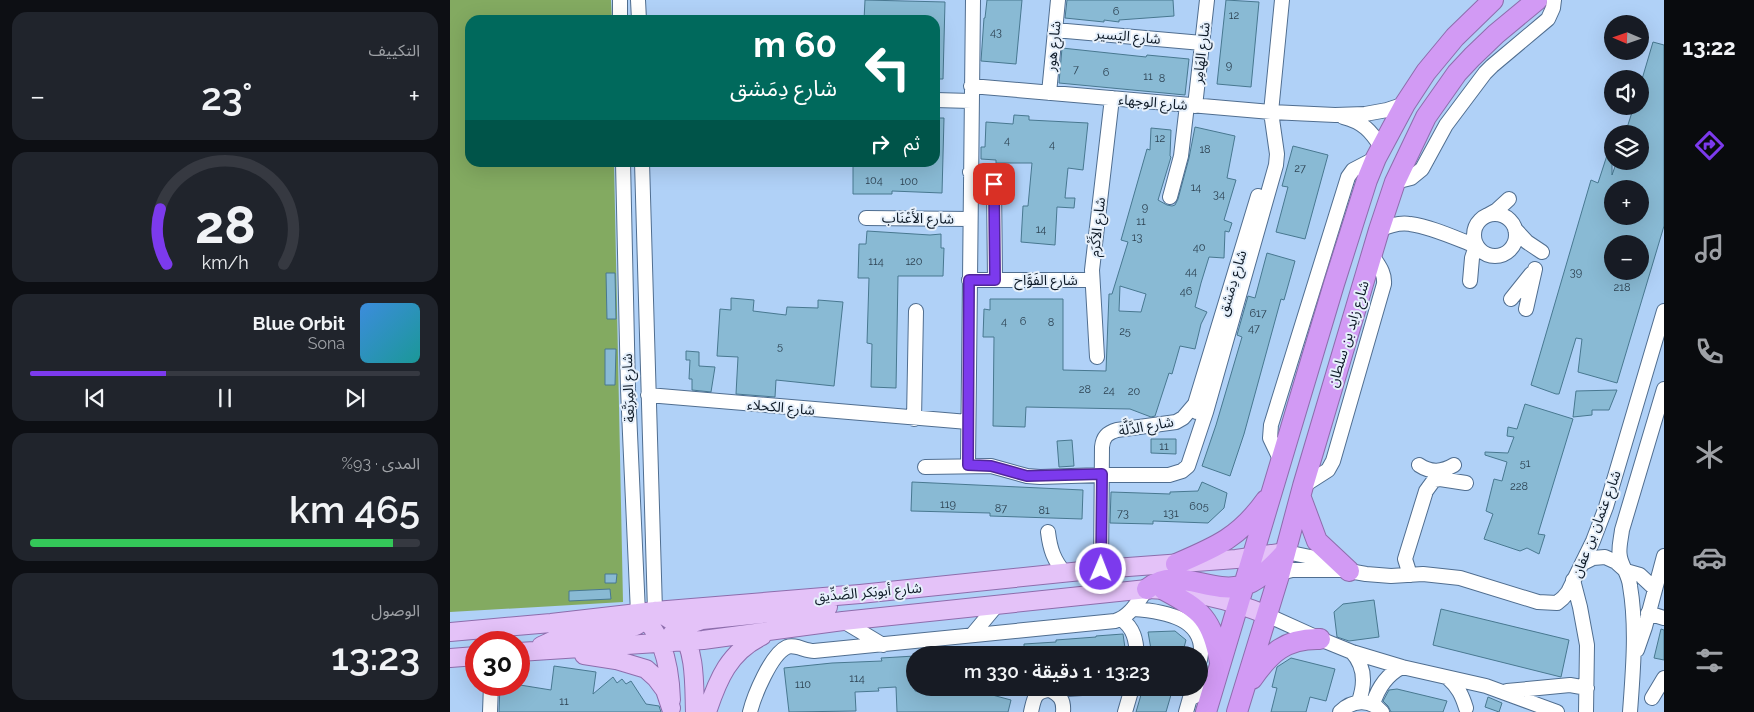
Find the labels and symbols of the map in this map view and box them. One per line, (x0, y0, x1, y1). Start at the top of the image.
house number: 6 (1113, 5, 1120, 18)
house number: 12 (1229, 9, 1239, 22)
north arrow (1604, 15, 1649, 60)
street label: شارع هور (1042, 20, 1067, 73)
street label: شارع الهَامِر (1189, 21, 1216, 86)
street label: شارع اليَسير (1093, 25, 1161, 50)
house number: 43 (990, 26, 1002, 39)
house number: 9 (1226, 59, 1232, 72)
house number: 7 (1073, 63, 1079, 76)
house number: 6 (1103, 66, 1110, 79)
house number: 11 (1143, 70, 1153, 83)
house number: 8 (1159, 72, 1165, 85)
street label: شارع الوجهاء (1117, 91, 1188, 116)
house number: 12 (1155, 132, 1165, 145)
house number: 4 (1004, 134, 1010, 147)
house number: 4 (1049, 138, 1055, 151)
house number: 18 (1199, 143, 1211, 156)
house number: 27 (1294, 162, 1306, 175)
pin (973, 163, 1015, 205)
house number: 104 (865, 174, 883, 187)
house number: 100 (900, 175, 918, 188)
house number: 14 (1191, 181, 1201, 194)
house number: 34 (1213, 188, 1225, 201)
street label: شارع الأَكْرَم (1084, 196, 1111, 258)
house number: 9 (1142, 201, 1148, 214)
street label: شارع الأَعْنَاب (882, 207, 954, 230)
house number: 11 (1136, 215, 1146, 228)
house number: 14 (1036, 223, 1046, 236)
house number: 13 (1132, 231, 1142, 244)
house number: 40 (1193, 241, 1206, 254)
street label: شارع دِمَشق (1214, 248, 1252, 319)
house number: 114 (868, 255, 884, 268)
house number: 120 (905, 255, 923, 268)
house number: 44 (1185, 265, 1197, 278)
house number: 39 (1570, 266, 1582, 279)
street label: شارع الفَوَّاح (1014, 272, 1078, 291)
street label: شارع زايد بن سلطان (1324, 279, 1375, 390)
house number: 218 (1614, 281, 1630, 294)
house number: 46 (1180, 285, 1193, 298)
house number: 617 (1249, 307, 1267, 320)
house number: 4 (1001, 315, 1007, 328)
house number: 6 (1020, 315, 1027, 328)
house number: 8 (1048, 316, 1054, 329)
house number: 47 (1248, 322, 1260, 335)
house number: 25 (1119, 325, 1131, 338)
house number: 5 (777, 340, 783, 353)
street label: شارع المِرَبَّعة (619, 353, 640, 423)
house number: 28 (1079, 383, 1091, 396)
house number: 24 (1103, 384, 1115, 397)
house number: 20 (1128, 385, 1140, 398)
street label: شارع الكحلاء (746, 396, 816, 421)
street label: شارع الدَّلَّة (1116, 409, 1175, 442)
house number: 11 (1159, 440, 1169, 453)
house number: 51 (1520, 457, 1531, 470)
street label: شارع عثمان بن عفان (1568, 468, 1627, 581)
house number: 228 (1510, 480, 1528, 493)
house number: 119 (940, 498, 956, 511)
house number: 605 (1189, 500, 1209, 513)
house number: 87 (995, 502, 1007, 515)
house number: 81 (1038, 504, 1050, 517)
house number: 73 (1117, 507, 1129, 520)
house number: 131 (1163, 507, 1179, 520)
position arrow (1074, 542, 1126, 594)
street label: شارع أبوبَكر الصِّدِّيق (814, 579, 923, 608)
speed limit sign: 30 (465, 631, 530, 696)
house number: 114 (849, 672, 865, 685)
house number: 110 (795, 678, 811, 691)
house number: 11 (559, 695, 569, 708)

